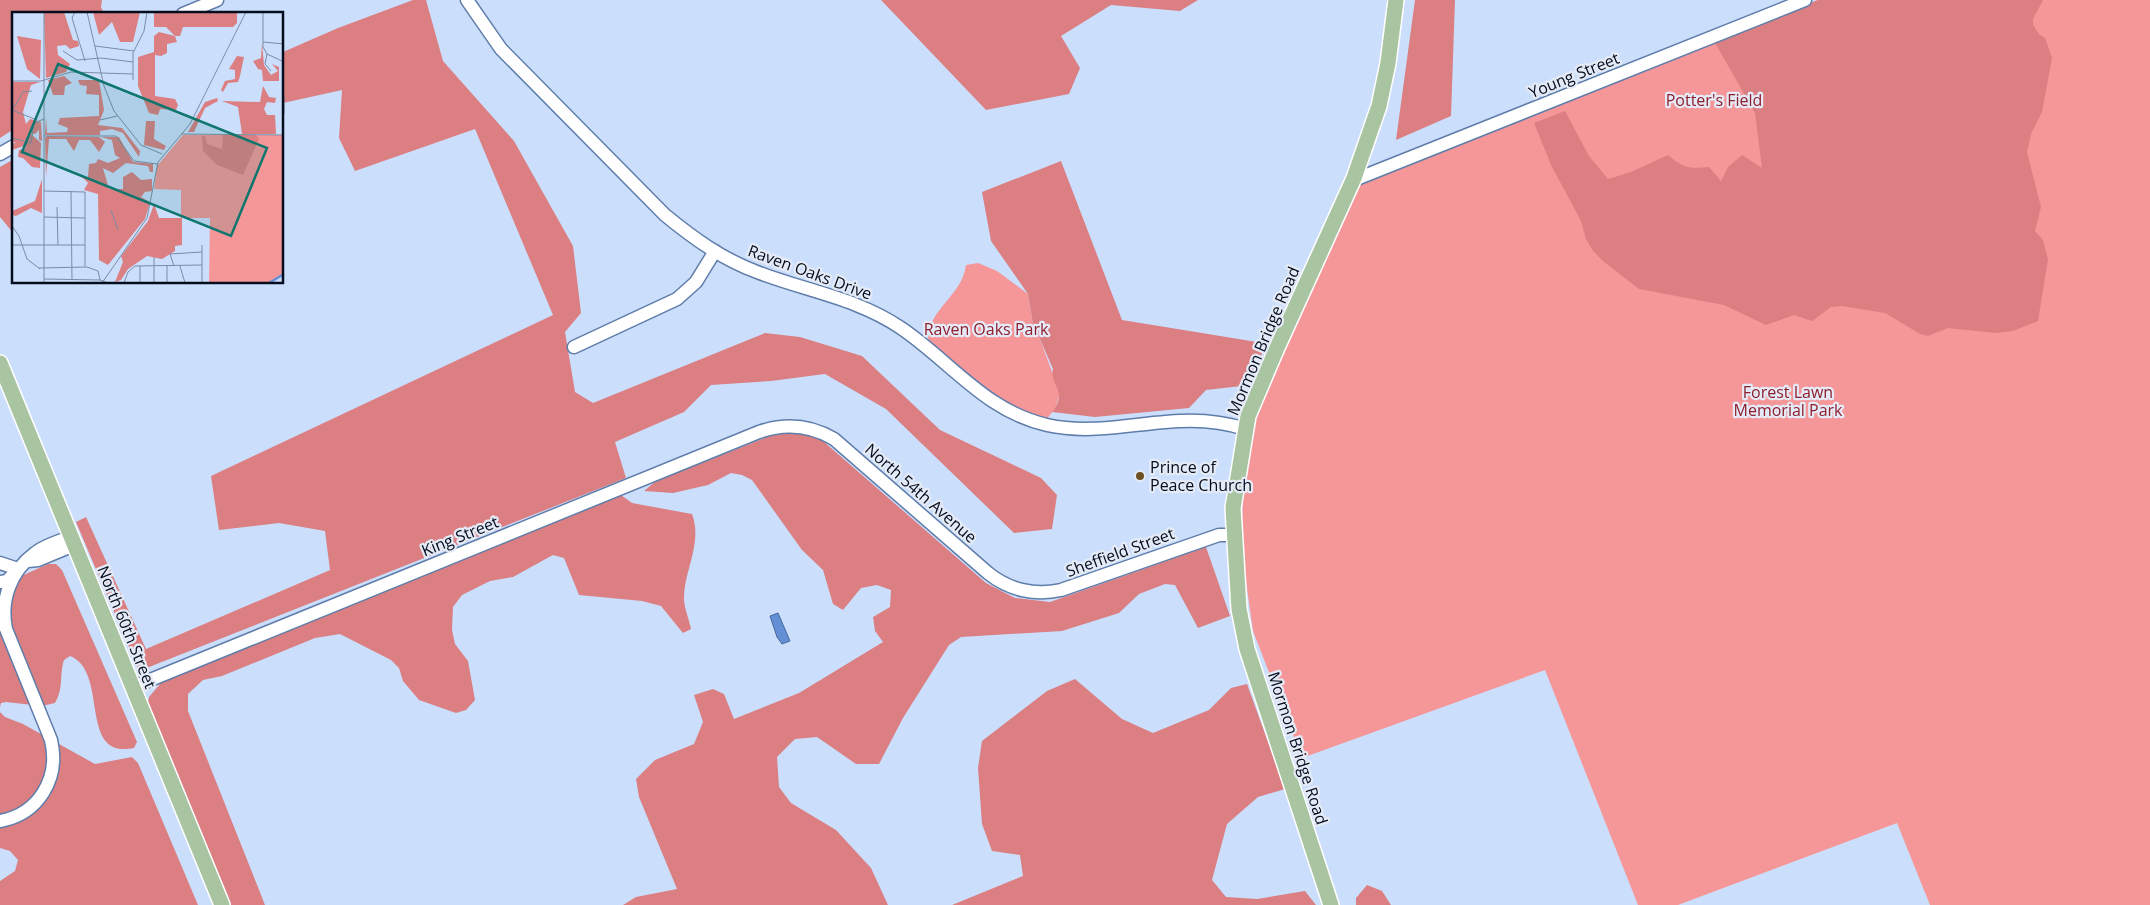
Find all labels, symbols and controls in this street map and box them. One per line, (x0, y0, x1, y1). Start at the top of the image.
inset map (12, 12, 284, 284)
street label: Young Street (1525, 47, 1623, 103)
park label: Potter's Field (1666, 89, 1762, 111)
street label: Raven Oaks Drive (745, 239, 875, 305)
street label: Mormon Bridge Road (1222, 263, 1304, 419)
park label: Raven Oaks Park (924, 318, 1049, 340)
park label: Forest Lawn Memorial Park (1734, 381, 1843, 421)
street label: North 54th Avenue (860, 438, 982, 548)
place label: Prince of Peace Church (1150, 456, 1252, 496)
marker: Prince of Peace Church (1134, 470, 1146, 482)
street label: King Street (418, 510, 502, 561)
street label: Sheffield Street (1063, 522, 1178, 582)
street label: North 60th Street (92, 562, 162, 692)
street label: Mormon Bridge Road (1263, 669, 1333, 827)

